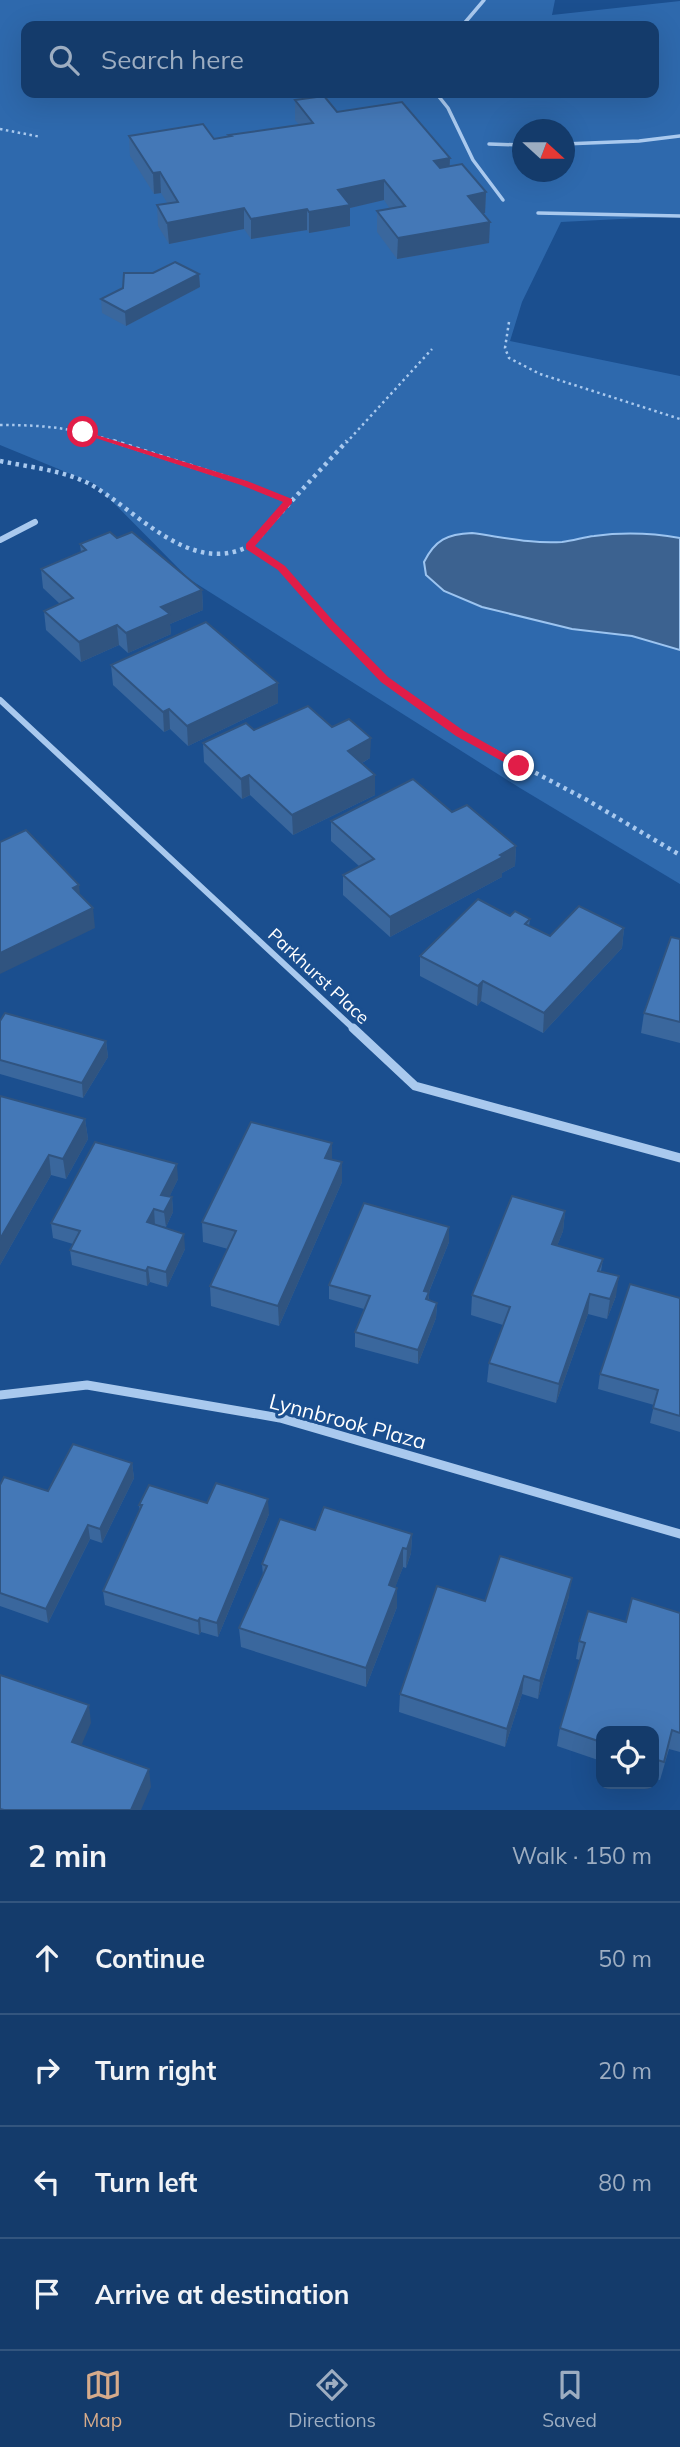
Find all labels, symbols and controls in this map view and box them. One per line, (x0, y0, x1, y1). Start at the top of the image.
search box (21, 21, 659, 98)
icon: search (45, 41, 83, 79)
text: Search here (101, 43, 244, 76)
north arrow (512, 119, 575, 182)
route start (67, 416, 98, 447)
route end (503, 750, 534, 781)
street label: Parkhurst Place (263, 923, 375, 1029)
street label: Lynnbrook Plaza (267, 1388, 429, 1454)
map controls (596, 1726, 659, 1789)
button: locate (596, 1726, 659, 1789)
text: 2 min (28, 1837, 107, 1875)
text: Walk · 150 m (512, 1841, 652, 1870)
icon: ahead (28, 1939, 66, 1977)
text: Continue (95, 1942, 205, 1975)
text: 50 m (598, 1944, 652, 1973)
icon: right (28, 2051, 66, 2089)
text: Turn right (95, 2054, 216, 2087)
text: 20 m (598, 2056, 652, 2085)
icon: left (28, 2163, 66, 2201)
text: Turn left (95, 2166, 197, 2199)
text: 80 m (598, 2168, 652, 2197)
icon: arrive (28, 2275, 66, 2313)
text: Arrive at destination (95, 2278, 350, 2311)
tab: Map (83, 2366, 122, 2432)
tab: Directions (288, 2366, 376, 2432)
tab: Saved (542, 2366, 597, 2432)

